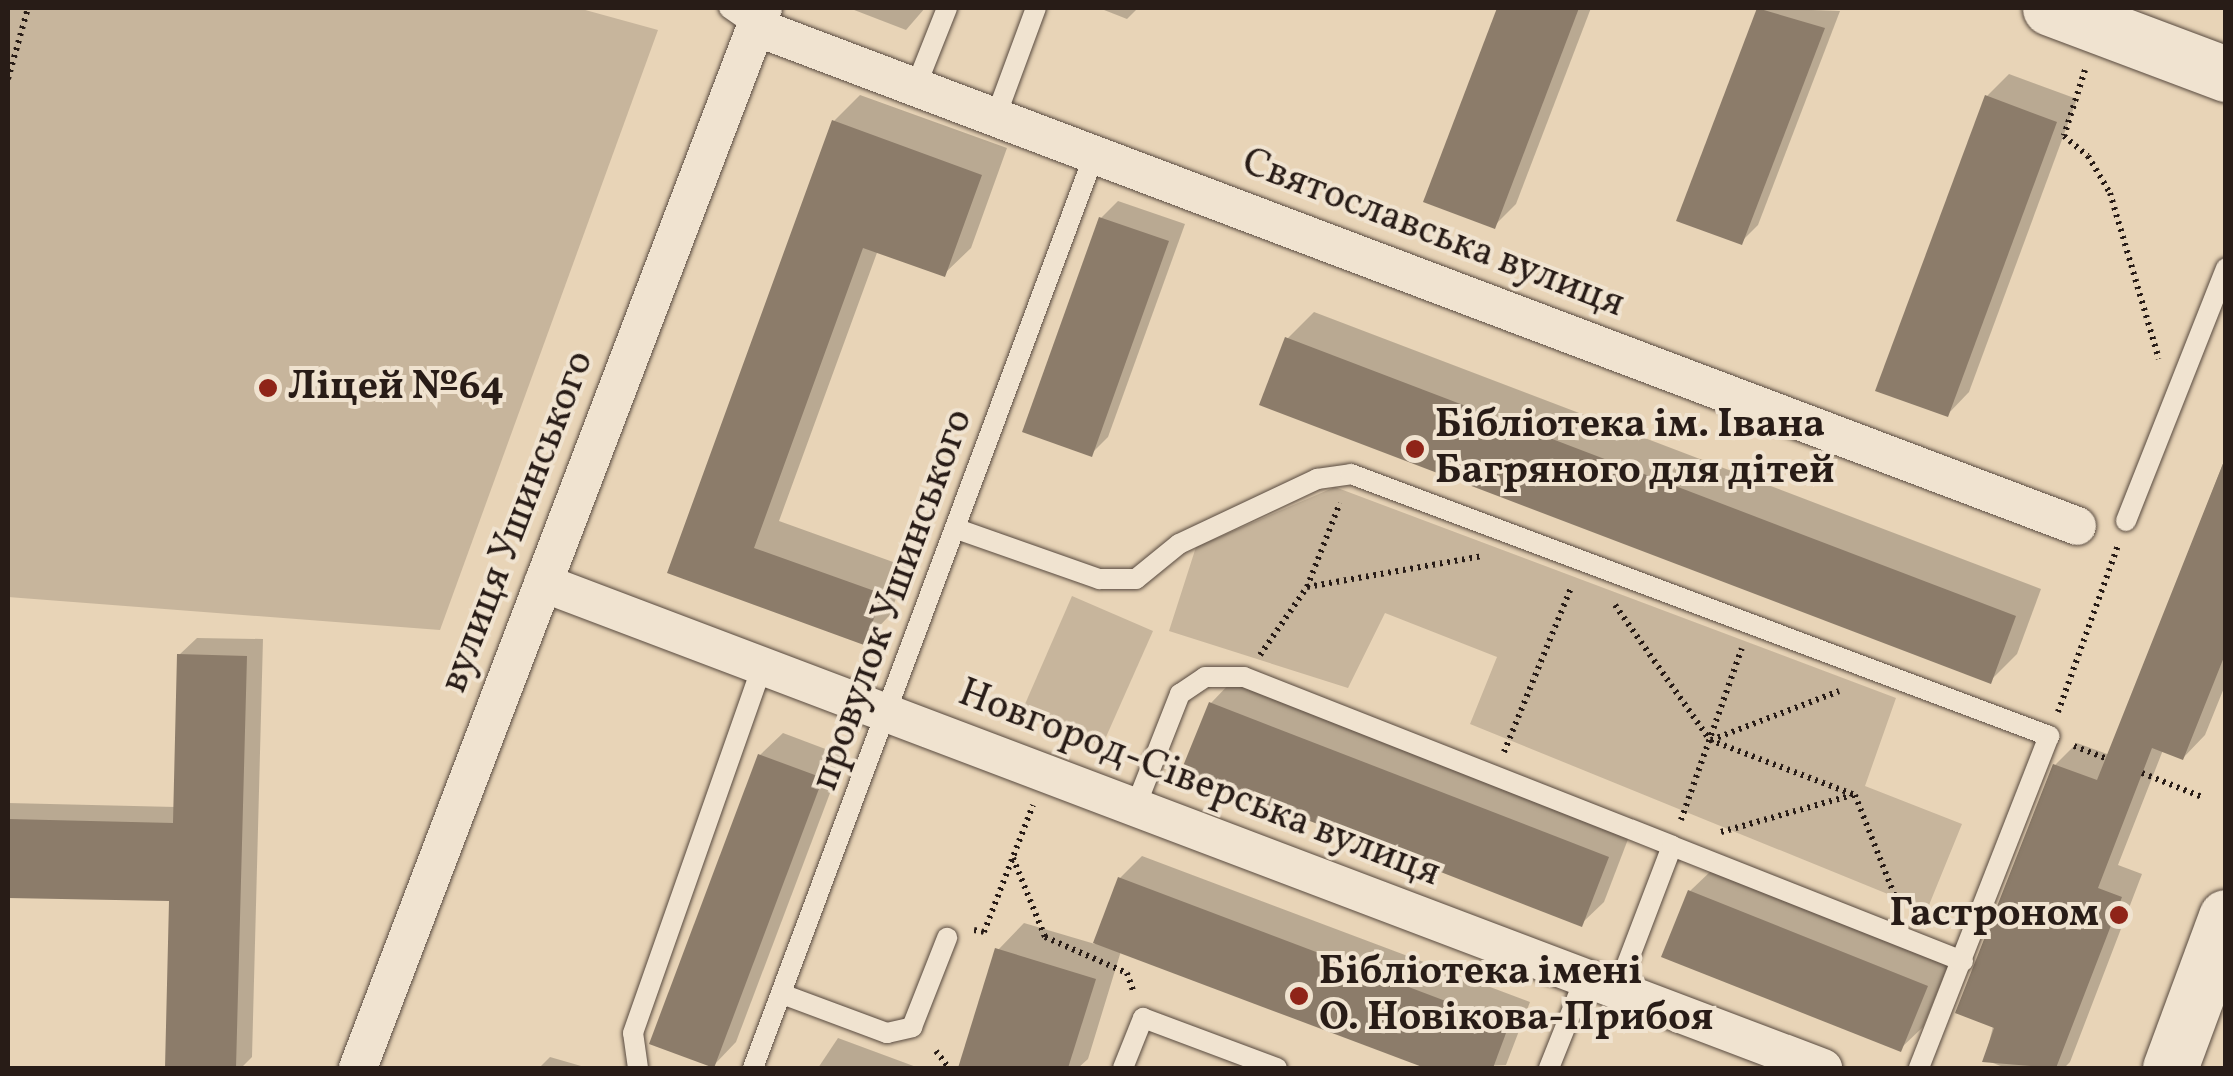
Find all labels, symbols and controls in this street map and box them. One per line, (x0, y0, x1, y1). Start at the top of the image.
street label: Святославська вулиця (1235, 139, 1631, 329)
street label: вулиця Ушинського (431, 345, 605, 699)
place label: Ліцей №64 (288, 364, 504, 412)
marker: Ліцей №64 (257, 377, 279, 399)
place label: Бібліотека ім. Івана Багряного для дітей (1435, 402, 1835, 496)
street label: провулок Ушинського (802, 403, 984, 797)
marker: Бібліотека ім. Івана Багряного для дітей (1404, 438, 1426, 460)
street label: Новгород-Сіверська вулиця (951, 670, 1447, 898)
place label: Гастроном (1889, 891, 2099, 939)
marker: Гастроном (2108, 904, 2130, 926)
place label: Бібліотека імені О. Новікова-Прибоя (1319, 949, 1713, 1043)
marker: Бібліотека імені О. Новікова-Прибоя (1288, 985, 1310, 1007)

